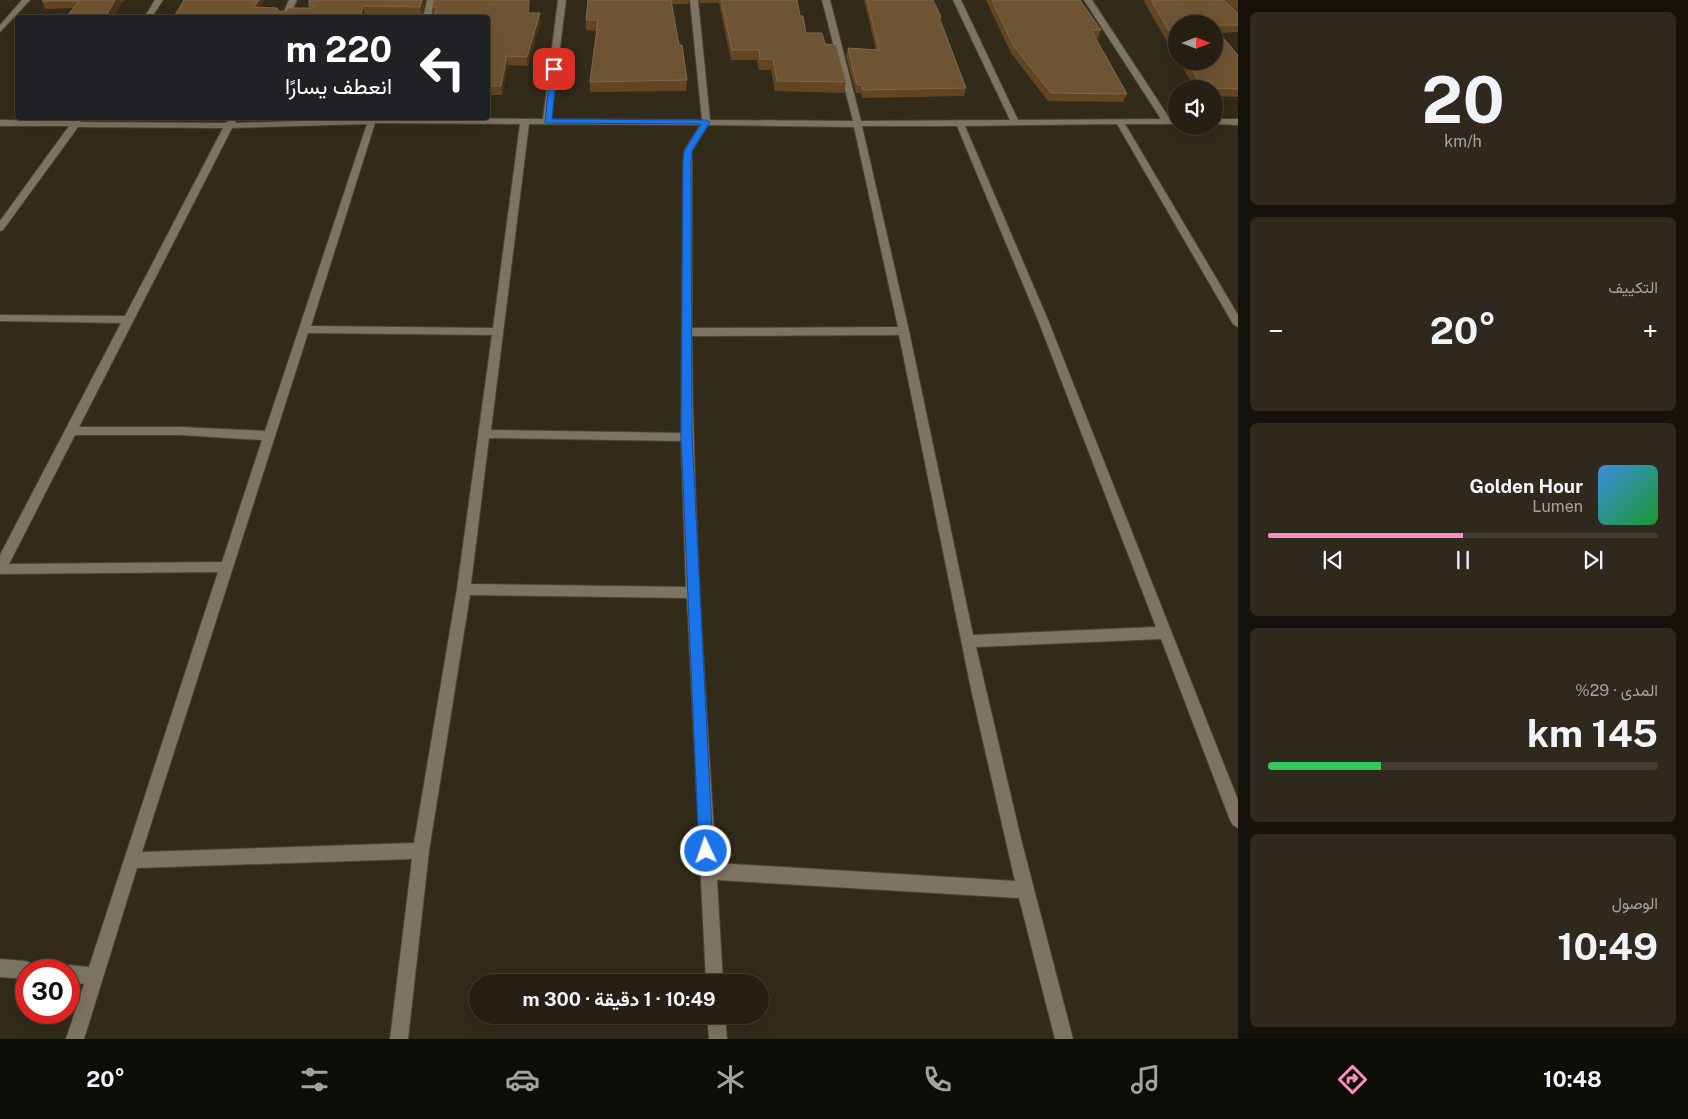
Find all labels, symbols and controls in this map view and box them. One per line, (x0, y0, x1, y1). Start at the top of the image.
north arrow (1168, 15, 1222, 70)
map controls (1168, 15, 1223, 135)
text: 220 m (286, 29, 392, 70)
icon: left (410, 35, 475, 100)
pin (533, 48, 575, 90)
icon: arrive (540, 55, 568, 83)
text: 20 (1421, 61, 1505, 138)
text: انعطف يسارًا (285, 73, 392, 99)
button: sound (1168, 80, 1223, 135)
text: km/h (1444, 132, 1482, 151)
text: التكييف (1608, 278, 1658, 297)
text: 20° (1430, 308, 1496, 353)
text: − (1268, 314, 1284, 347)
text: + (1642, 314, 1658, 347)
text: Golden Hour (1469, 475, 1583, 497)
text: Lumen (1532, 497, 1583, 516)
icon: previous (1319, 546, 1347, 574)
icon: pause (1449, 546, 1477, 574)
icon: next (1579, 546, 1607, 574)
text: المدى · 29% (1575, 681, 1658, 700)
text: 145 km (1527, 711, 1658, 756)
position arrow (679, 824, 731, 876)
text: الوصول (1612, 894, 1658, 913)
text: 10:49 (1557, 924, 1658, 969)
speed limit sign: 30 (15, 959, 80, 1024)
text: 10:49 · 1 دقيقة · 300 m (523, 988, 715, 1010)
icon: filters (297, 1062, 332, 1097)
icon: car (505, 1062, 540, 1097)
icon: climate (713, 1062, 748, 1097)
icon: phone (920, 1062, 955, 1097)
icon: music (1128, 1062, 1163, 1097)
icon: directions (1335, 1062, 1370, 1097)
text: 20° (86, 1066, 125, 1092)
text: 10:48 (1543, 1066, 1602, 1092)

